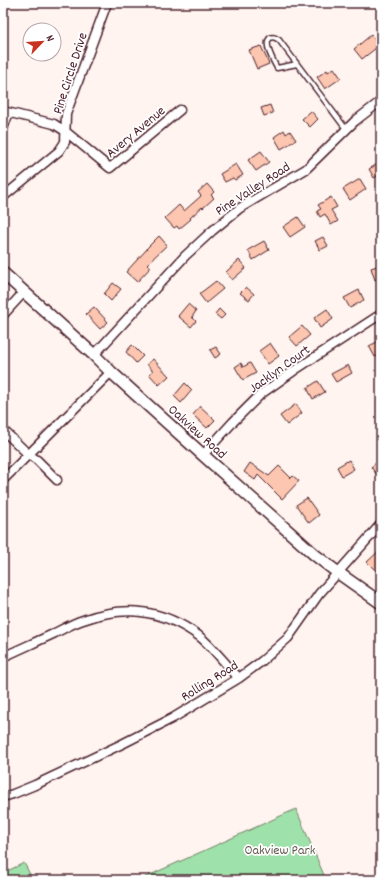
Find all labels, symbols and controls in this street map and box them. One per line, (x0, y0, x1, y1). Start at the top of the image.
north arrow (22, 22, 62, 62)
street label: Pine Circle Drive (48, 30, 94, 117)
text: N (41, 33, 58, 45)
street label: Avery Avenue (102, 102, 170, 163)
street label: Pine Valley Road (212, 158, 295, 221)
street label: Jacklyn Court (245, 341, 315, 399)
street label: Oakview Road (163, 401, 231, 464)
street label: Rolling Road (178, 656, 243, 707)
park label: Oakview Park (245, 841, 316, 861)

